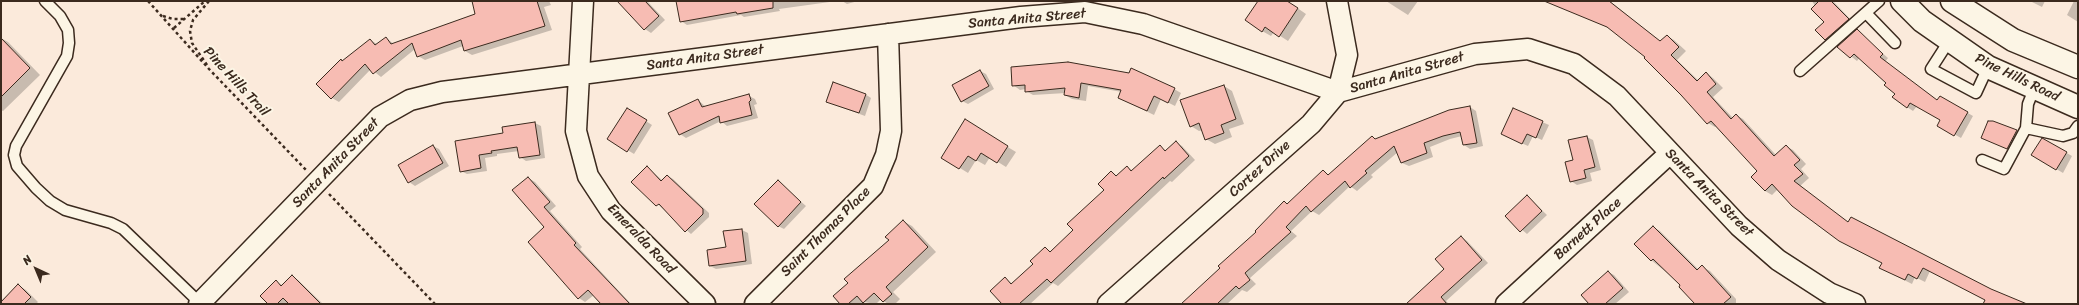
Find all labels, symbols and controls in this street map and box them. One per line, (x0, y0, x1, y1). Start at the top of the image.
street label: Santa Anita Street (967, 5, 1087, 33)
street label: Santa Anita Street (645, 41, 765, 75)
street label: Pine Hills Trail (199, 44, 273, 120)
street label: Santa Anita Street (1348, 49, 1466, 97)
street label: Pine Hills Road (1972, 50, 2062, 106)
street label: Santa Anita Street (289, 115, 383, 211)
street label: Cortez Drive (1226, 137, 1294, 201)
street label: Santa Anita Street (1661, 145, 1757, 241)
street label: Saint Thomas Place (778, 184, 874, 280)
street label: Barnett Place (1551, 194, 1625, 264)
street label: Emeralda Road (604, 201, 678, 277)
north arrow (16, 249, 56, 289)
text: N (18, 251, 37, 269)

